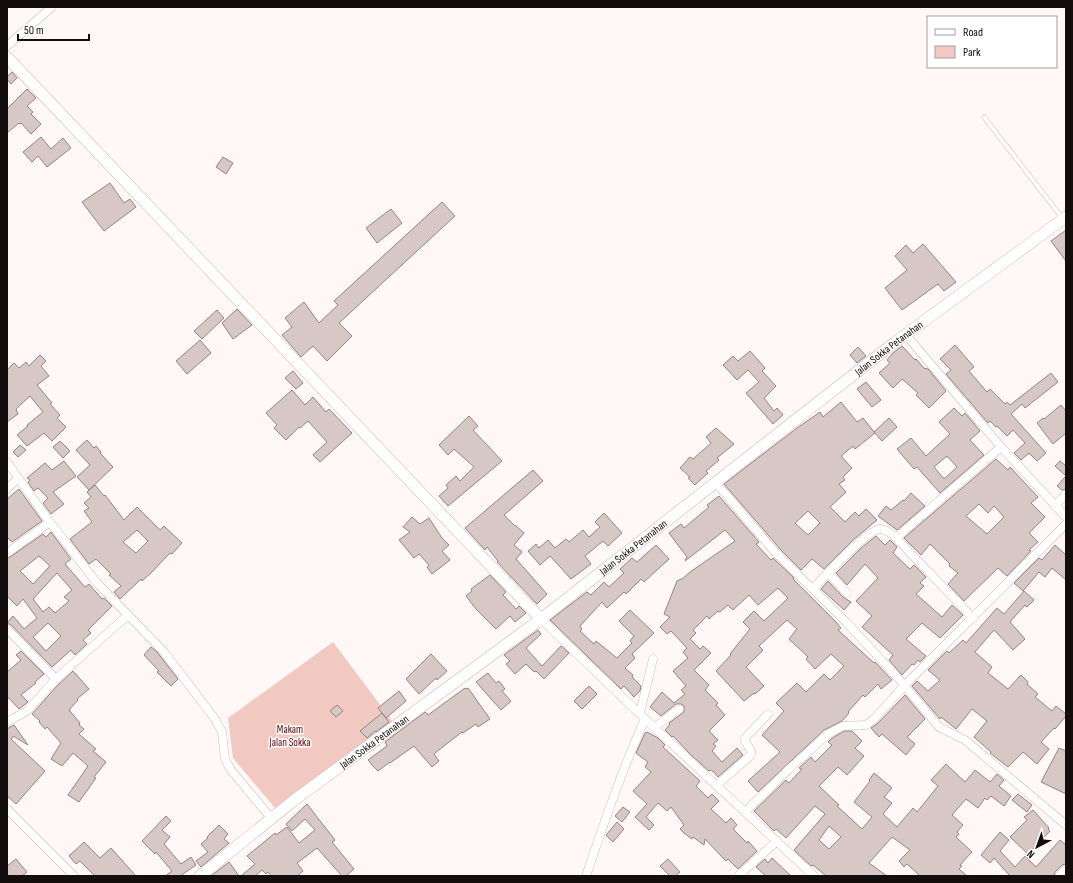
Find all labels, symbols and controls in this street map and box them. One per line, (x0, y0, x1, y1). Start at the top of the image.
scale bar (18, 16, 89, 42)
legend (927, 16, 1057, 68)
text: 50 m (24, 23, 44, 38)
text: Road (963, 25, 983, 40)
text: Park (963, 45, 981, 60)
street label: Jalan Sokka Petanahan (851, 318, 926, 379)
street label: Jalan Sokka Petanahan (596, 517, 670, 578)
street label: Jalan Sokka Petanahan (337, 712, 412, 772)
park label: Makam Jalan Sokka (268, 723, 311, 749)
north arrow (1017, 827, 1057, 867)
text: N (1024, 847, 1037, 861)

